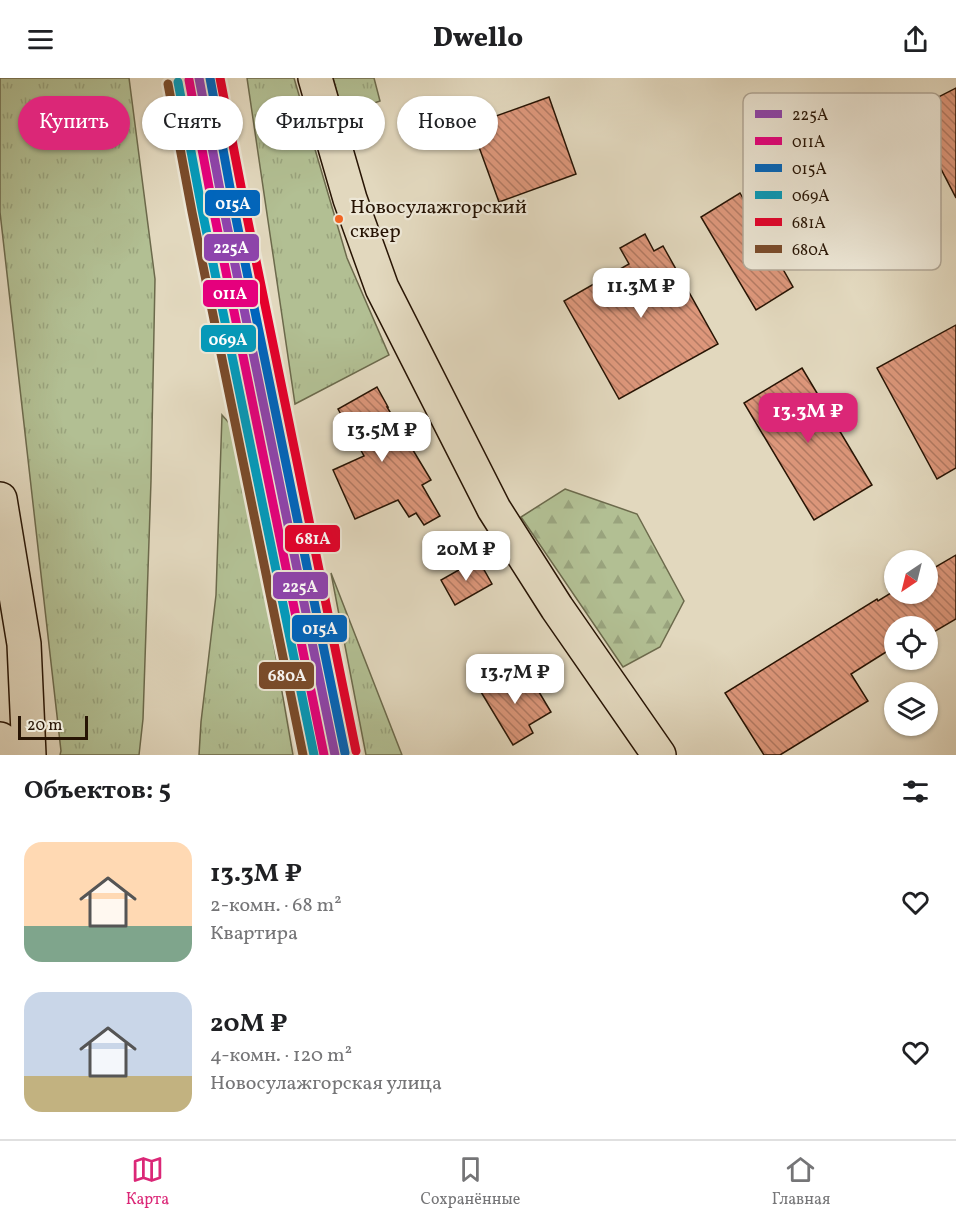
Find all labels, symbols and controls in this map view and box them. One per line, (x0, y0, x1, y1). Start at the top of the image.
text: Dwello (433, 20, 523, 58)
icon: menu (24, 23, 57, 56)
icon: share (899, 23, 932, 56)
legend (743, 93, 941, 270)
chip: Купить (18, 96, 130, 150)
chip: Снять (142, 96, 243, 150)
chip: Фильтры (255, 96, 385, 150)
chip: Новое (397, 96, 498, 150)
text: 225А (792, 105, 828, 127)
text: 011А (792, 132, 825, 154)
text: 015А (792, 159, 827, 181)
text: 069А (792, 186, 830, 208)
line badge: 015А (204, 189, 261, 217)
text: 015А (215, 194, 251, 216)
place label: Новосулажгорский сквер (350, 194, 527, 246)
marker: Новосулажгорский сквер (333, 213, 345, 225)
text: 681А (792, 213, 826, 235)
line badge: 225А (203, 233, 260, 262)
text: 225А (213, 238, 249, 260)
text: 680А (792, 240, 829, 262)
pin: 11.3M ₽ (586, 268, 696, 319)
text: 11.3M ₽ (607, 273, 675, 301)
line badge: 011А (202, 279, 259, 308)
text: 011А (213, 284, 248, 306)
line badge: 069А (200, 324, 257, 353)
text: 069А (209, 330, 248, 352)
pin: 13.3M ₽ (753, 393, 863, 444)
text: 13.3M ₽ (773, 398, 843, 426)
pin: 13.5M ₽ (327, 412, 437, 463)
text: 13.5M ₽ (347, 417, 417, 445)
line badge: 681А (284, 524, 341, 553)
text: 681А (295, 529, 331, 551)
pin: 20M ₽ (424, 531, 508, 582)
text: 20M ₽ (436, 536, 496, 564)
north arrow (884, 550, 938, 604)
map controls (884, 550, 938, 736)
line badge: 225А (272, 571, 329, 600)
text: 225А (282, 577, 318, 599)
line badge: 015А (291, 614, 348, 643)
button: locate (884, 616, 938, 670)
text: 015А (302, 619, 338, 641)
pin: 13.7M ₽ (460, 654, 570, 705)
text: 13.7M ₽ (480, 659, 550, 687)
line badge: 680А (258, 661, 315, 690)
text: 680А (268, 666, 307, 688)
button: layers (884, 682, 938, 736)
scale bar (18, 713, 88, 740)
text: 20 m (27, 715, 62, 737)
text: Объектов: 5 (24, 773, 171, 809)
icon: filters (899, 775, 932, 808)
text: 13.3M ₽ (210, 856, 302, 892)
icon: home (72, 866, 144, 938)
icon: heart (899, 886, 932, 919)
text: 2-комн. · 68 m² (210, 892, 342, 920)
text: Квартира (210, 920, 298, 948)
text: 20M ₽ (210, 1006, 288, 1042)
icon: home (72, 1016, 144, 1088)
icon: heart (899, 1036, 932, 1069)
text: 4-комн. · 120 m² (210, 1042, 352, 1070)
text: Новосулажгорская улица (210, 1070, 442, 1098)
tab: Карта (126, 1153, 169, 1211)
tab: Сохранённые (421, 1153, 520, 1211)
tab: Главная (772, 1153, 830, 1211)

